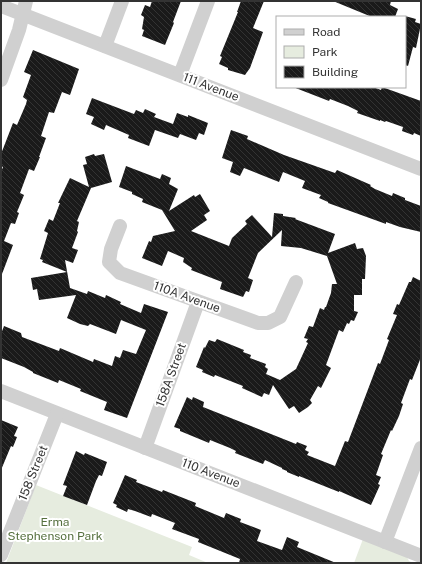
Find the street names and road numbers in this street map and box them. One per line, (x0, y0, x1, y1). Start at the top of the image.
street label: 111 Avenue (181, 70, 241, 104)
street label: 110A Avenue (152, 278, 222, 316)
street label: 158A Street (153, 341, 189, 409)
street label: 158 Street (16, 443, 51, 503)
street label: 110 Avenue (180, 455, 242, 491)

